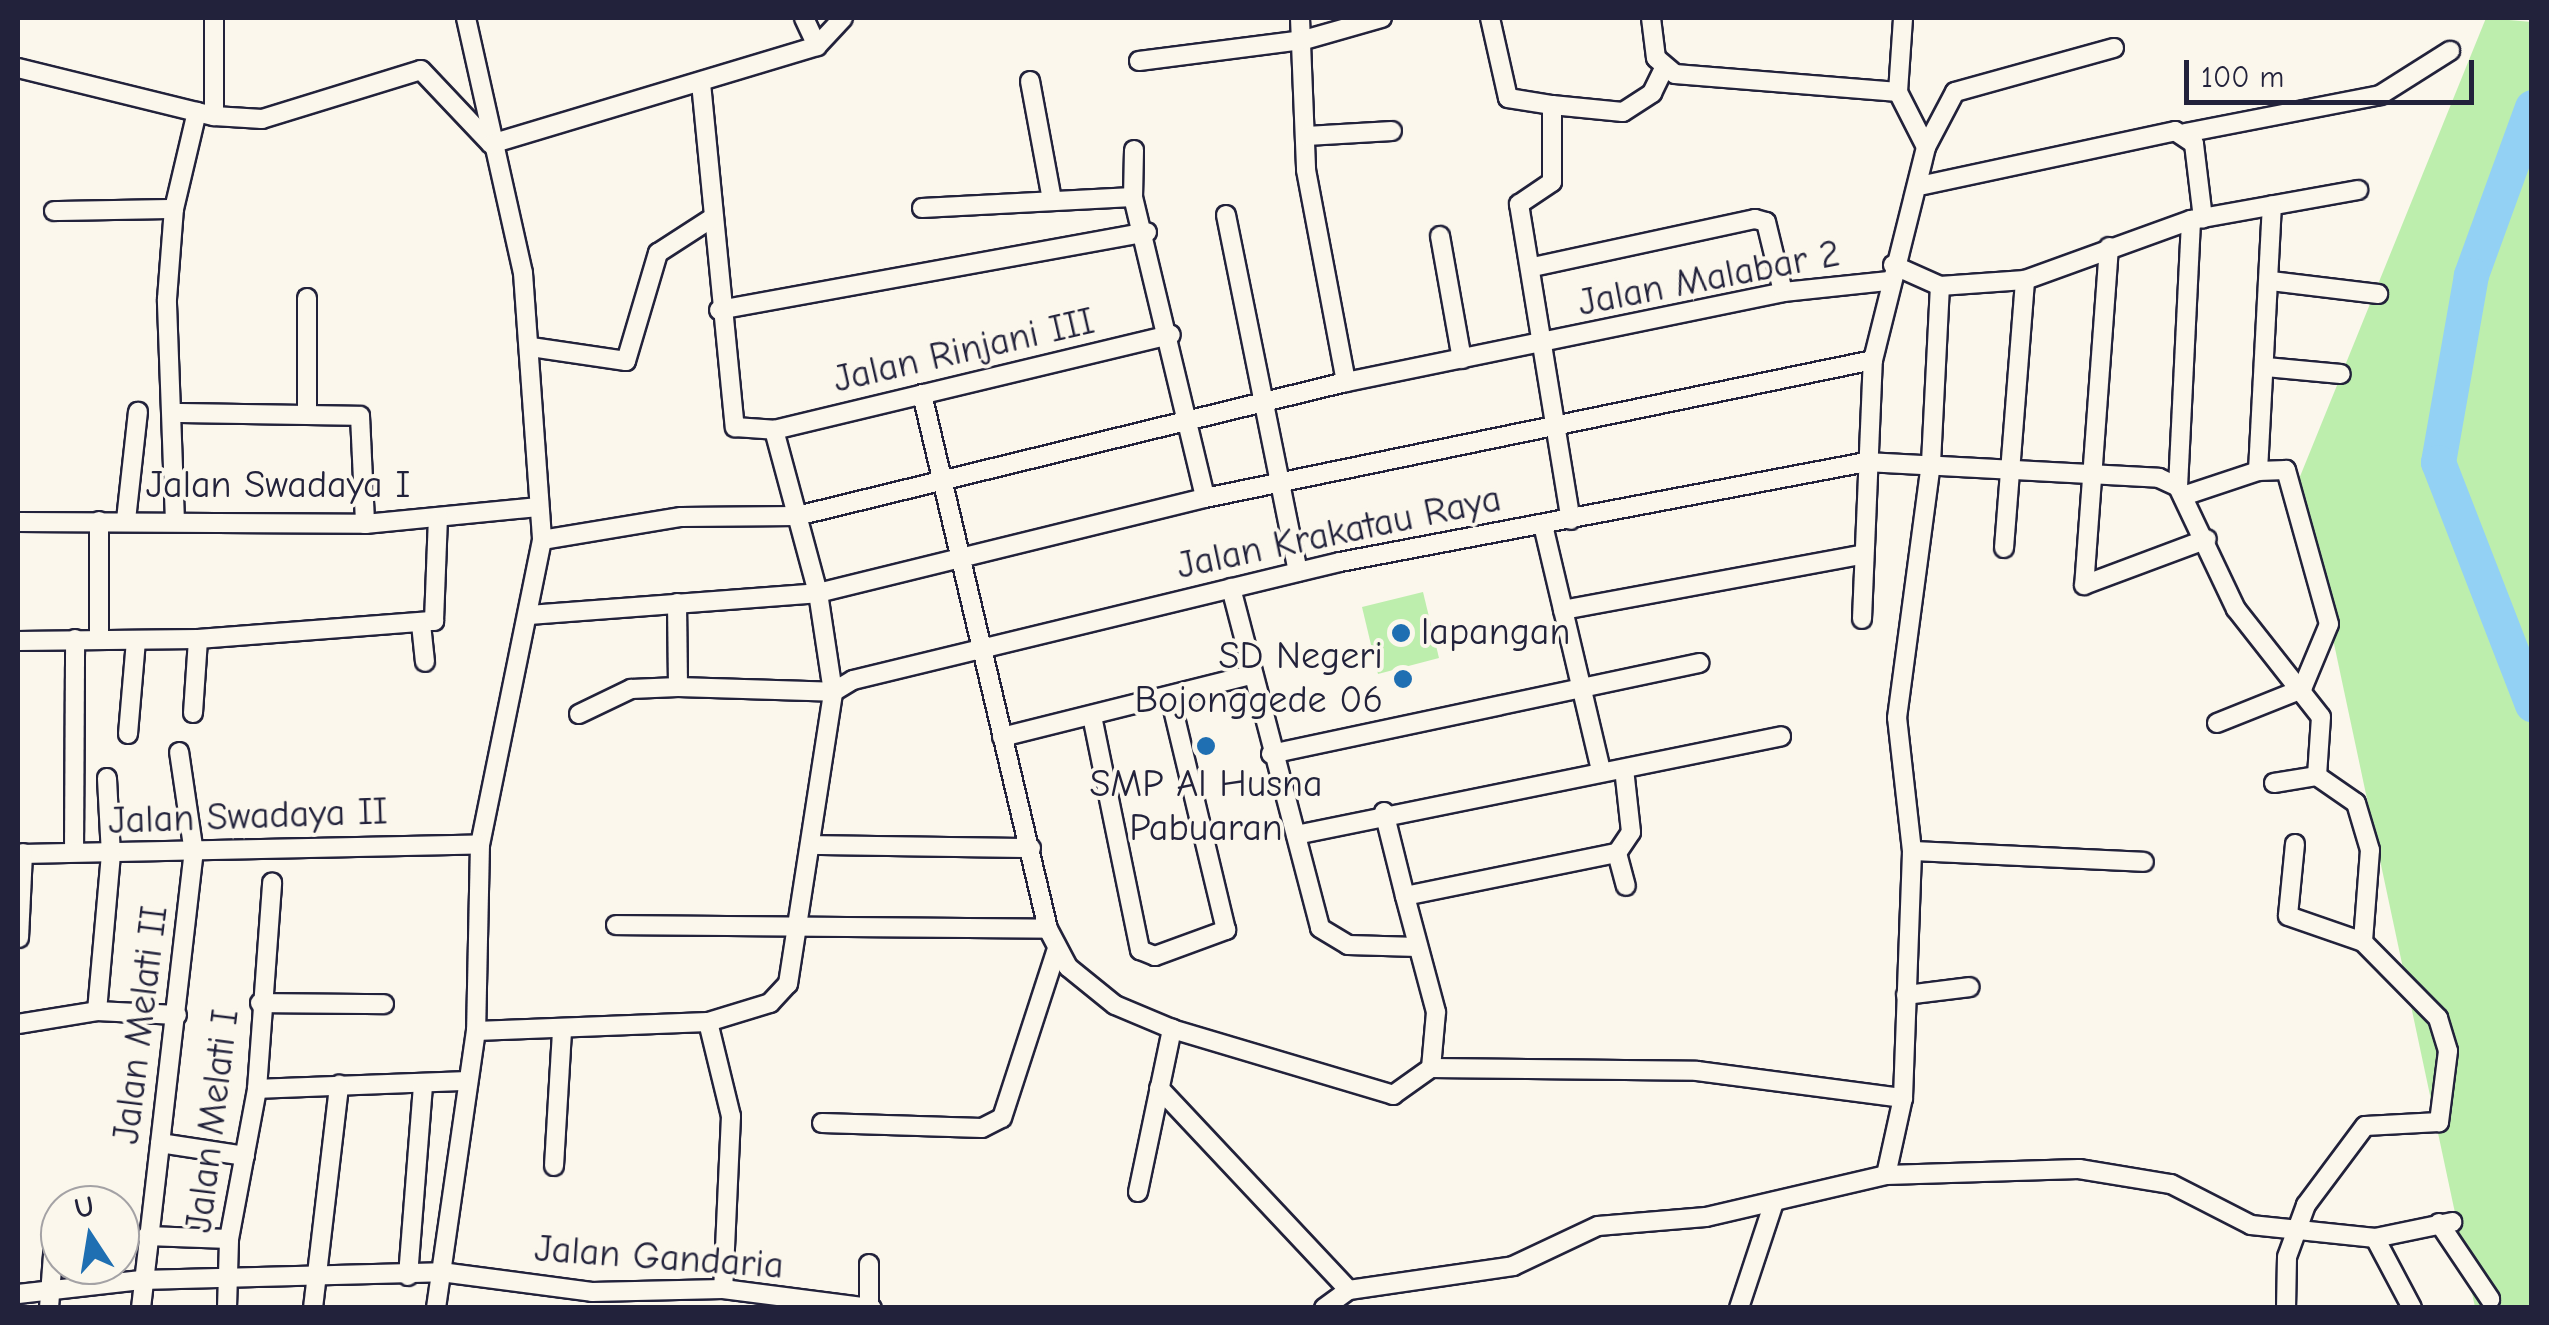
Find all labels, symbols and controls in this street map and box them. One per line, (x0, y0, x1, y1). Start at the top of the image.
scale bar (2189, 40, 2479, 102)
text: 100 m (2201, 60, 2284, 95)
street label: Jalan Malabar 2 (1574, 231, 1844, 327)
street label: Jalan Rinjani III (829, 299, 1099, 403)
street label: Jalan Swadaya I (146, 463, 410, 509)
street label: Jalan Krakatau Raya (1173, 476, 1505, 590)
place label: lapangan (1421, 610, 1570, 656)
marker: lapangan (1390, 622, 1412, 644)
place label: SD Negeri Bojonggede 06 (1135, 634, 1383, 724)
marker: SD Negeri Bojonggede 06 (1392, 668, 1414, 690)
marker: SMP Al Husna Pabuaran (1195, 735, 1217, 757)
place label: SMP Al Husna Pabuaran (1089, 762, 1323, 852)
street label: Jalan Swadaya II (108, 789, 388, 845)
street label: Jalan Melati II (104, 903, 178, 1147)
street label: Jalan Melati I (177, 1007, 249, 1235)
north arrow (40, 1185, 140, 1285)
text: U (72, 1190, 97, 1225)
street label: Jalan Gandaria (533, 1227, 785, 1289)

